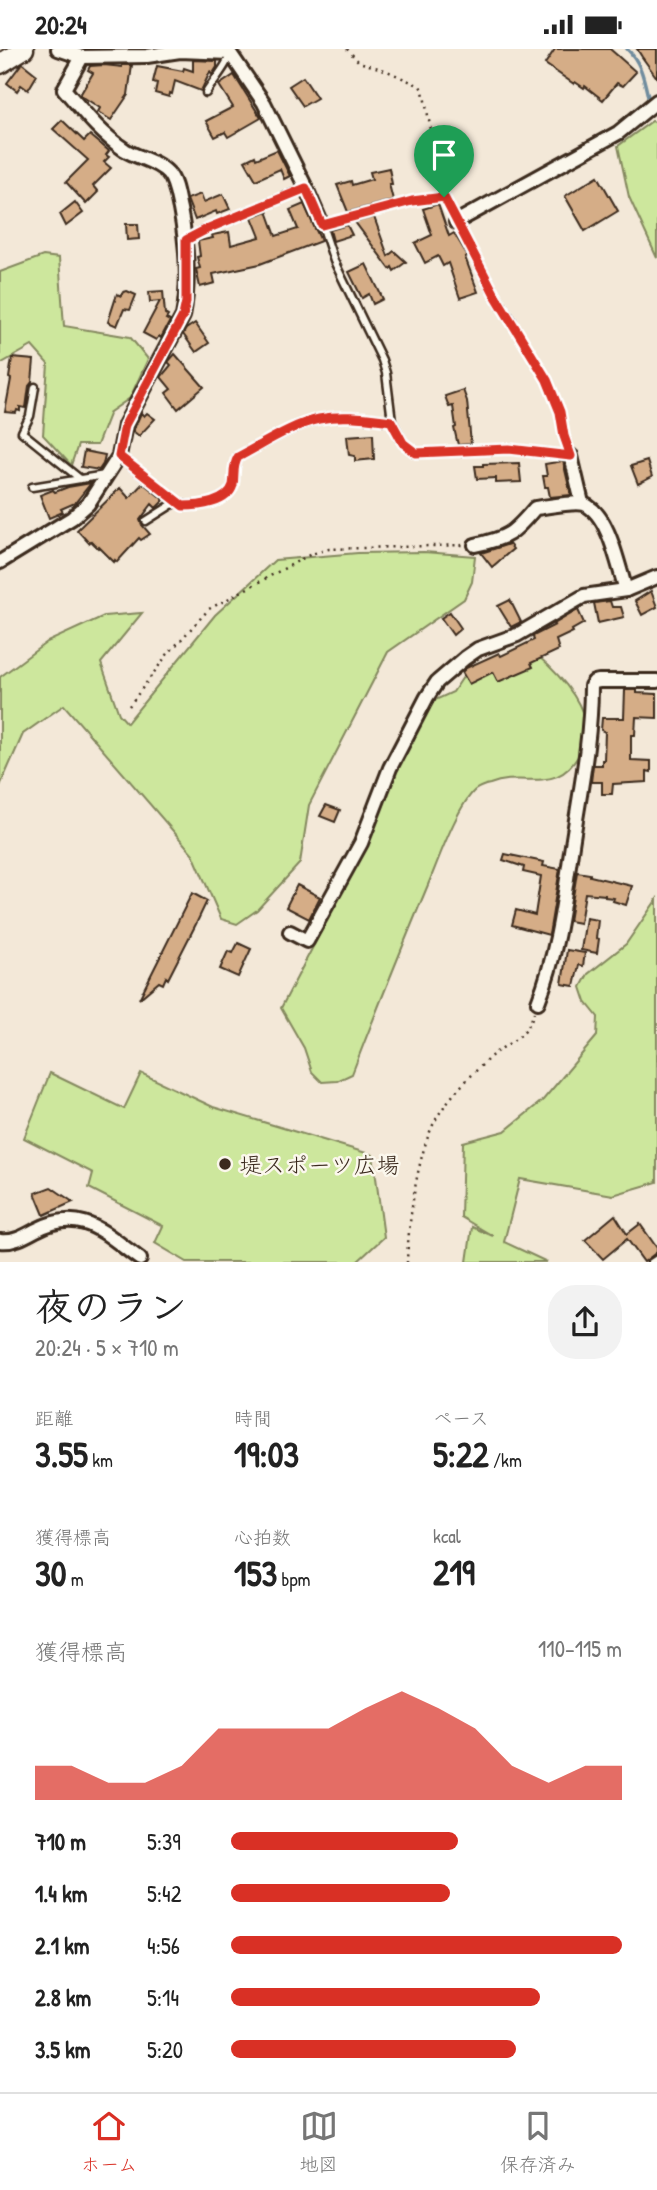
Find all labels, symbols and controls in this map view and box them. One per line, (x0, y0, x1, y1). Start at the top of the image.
text: 20:24 (35, 7, 87, 42)
pin (414, 125, 474, 197)
icon: arrive (425, 136, 463, 174)
place label: 堤スポーツ広場 (239, 1149, 400, 1180)
marker: 堤スポーツ広場 (217, 1156, 233, 1172)
text: 夜のラン (35, 1280, 187, 1332)
button: share (548, 1285, 622, 1359)
text: 20:24 · 5 × 710 m (35, 1332, 179, 1363)
text: 距離 (35, 1405, 73, 1431)
text: 時間 (234, 1405, 272, 1431)
text: ペース (433, 1405, 489, 1431)
text: 3.55 (35, 1431, 88, 1478)
text: 19:03 (234, 1431, 299, 1478)
text: 5:22 (433, 1431, 489, 1478)
text: km (88, 1447, 113, 1473)
text: /km (489, 1447, 522, 1473)
text: kcal (433, 1523, 461, 1549)
text: 獲得標高 (35, 1524, 111, 1550)
text: 心拍数 (234, 1524, 291, 1550)
text: 219 (433, 1549, 475, 1596)
text: 30 (35, 1550, 66, 1597)
text: 153 (234, 1550, 277, 1597)
text: m (66, 1566, 84, 1592)
text: bpm (277, 1566, 310, 1592)
text: 110–115 m (538, 1633, 622, 1664)
text: 獲得標高 (35, 1636, 127, 1667)
text: 710 m (35, 1826, 86, 1857)
text: 5:39 (147, 1826, 181, 1857)
text: 1.4 km (35, 1878, 87, 1909)
text: 5:42 (147, 1878, 181, 1909)
text: 2.1 km (35, 1930, 90, 1961)
text: 4:56 (147, 1930, 180, 1961)
text: 2.8 km (35, 1982, 91, 2013)
text: 5:14 (147, 1982, 179, 2013)
text: 3.5 km (35, 2034, 90, 2065)
text: 5:20 (147, 2034, 183, 2065)
tab: ホーム (81, 2107, 137, 2177)
tab: 地図 (300, 2107, 338, 2177)
tab: 保存済み (500, 2107, 576, 2177)

